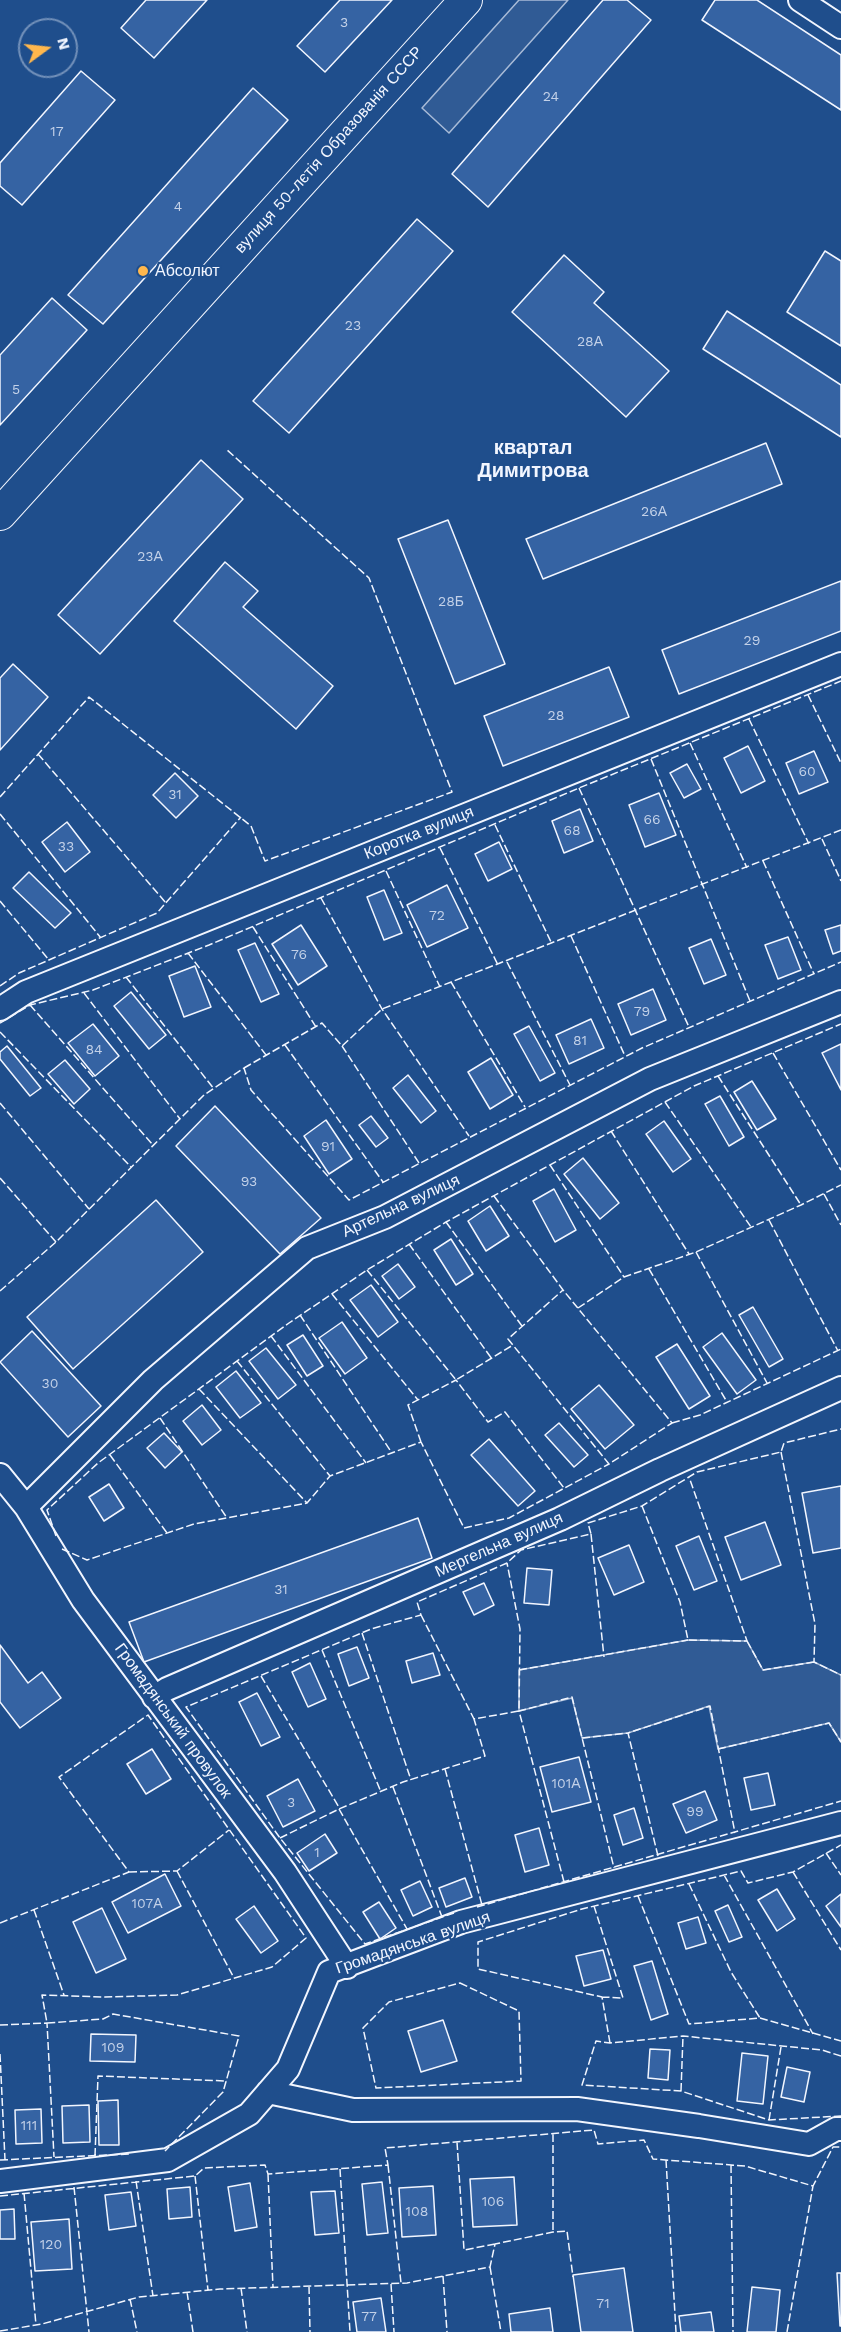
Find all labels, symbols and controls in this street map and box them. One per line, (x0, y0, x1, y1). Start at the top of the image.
house number: 3 (340, 15, 348, 31)
north arrow (18, 18, 78, 78)
text: N (53, 36, 75, 52)
street label: вулиця 50-лєтія Образованія СССР (231, 43, 427, 257)
house number: 24 (543, 89, 559, 105)
house number: 17 (50, 124, 64, 140)
house number: 4 (174, 199, 182, 215)
place label: Абсолют (155, 261, 220, 281)
marker: Абсолют (136, 264, 150, 278)
house number: 23 (345, 318, 361, 334)
house number: 28А (577, 334, 603, 350)
house number: 5 (12, 382, 20, 398)
district label: квартал Димитрова (477, 436, 589, 483)
house number: 26А (641, 504, 667, 520)
house number: 23А (137, 549, 163, 565)
house number: 28Б (438, 594, 464, 610)
house number: 29 (744, 633, 760, 649)
house number: 28 (548, 708, 564, 724)
house number: 60 (798, 764, 816, 780)
house number: 31 (168, 787, 182, 803)
street label: Коротка вулиця (361, 802, 477, 864)
house number: 66 (643, 812, 661, 828)
house number: 68 (563, 823, 581, 839)
house number: 33 (58, 839, 74, 855)
house number: 72 (429, 908, 445, 924)
house number: 76 (291, 947, 307, 963)
house number: 79 (634, 1004, 650, 1020)
house number: 81 (573, 1033, 587, 1049)
house number: 84 (85, 1042, 103, 1058)
house number: 91 (321, 1139, 335, 1155)
street label: Артельна вулиця (339, 1170, 463, 1242)
house number: 93 (241, 1174, 257, 1190)
house number: 30 (42, 1376, 58, 1392)
street label: Мергельна вулиця (432, 1508, 566, 1582)
house number: 31 (274, 1582, 288, 1598)
street label: Громадянський провулок (110, 1640, 236, 1802)
house number: 101А (552, 1776, 580, 1792)
house number: 3 (287, 1795, 295, 1811)
house number: 99 (686, 1804, 704, 1820)
house number: 1 (314, 1845, 320, 1861)
house number: 107А (131, 1896, 163, 1912)
street label: Громадянська вулиця (333, 1908, 493, 1978)
house number: 109 (102, 2040, 124, 2056)
house number: 111 (21, 2118, 37, 2134)
house number: 106 (482, 2194, 504, 2210)
house number: 108 (406, 2204, 428, 2220)
house number: 120 (40, 2237, 62, 2253)
house number: 71 (596, 2296, 610, 2312)
house number: 77 (361, 2309, 377, 2325)

